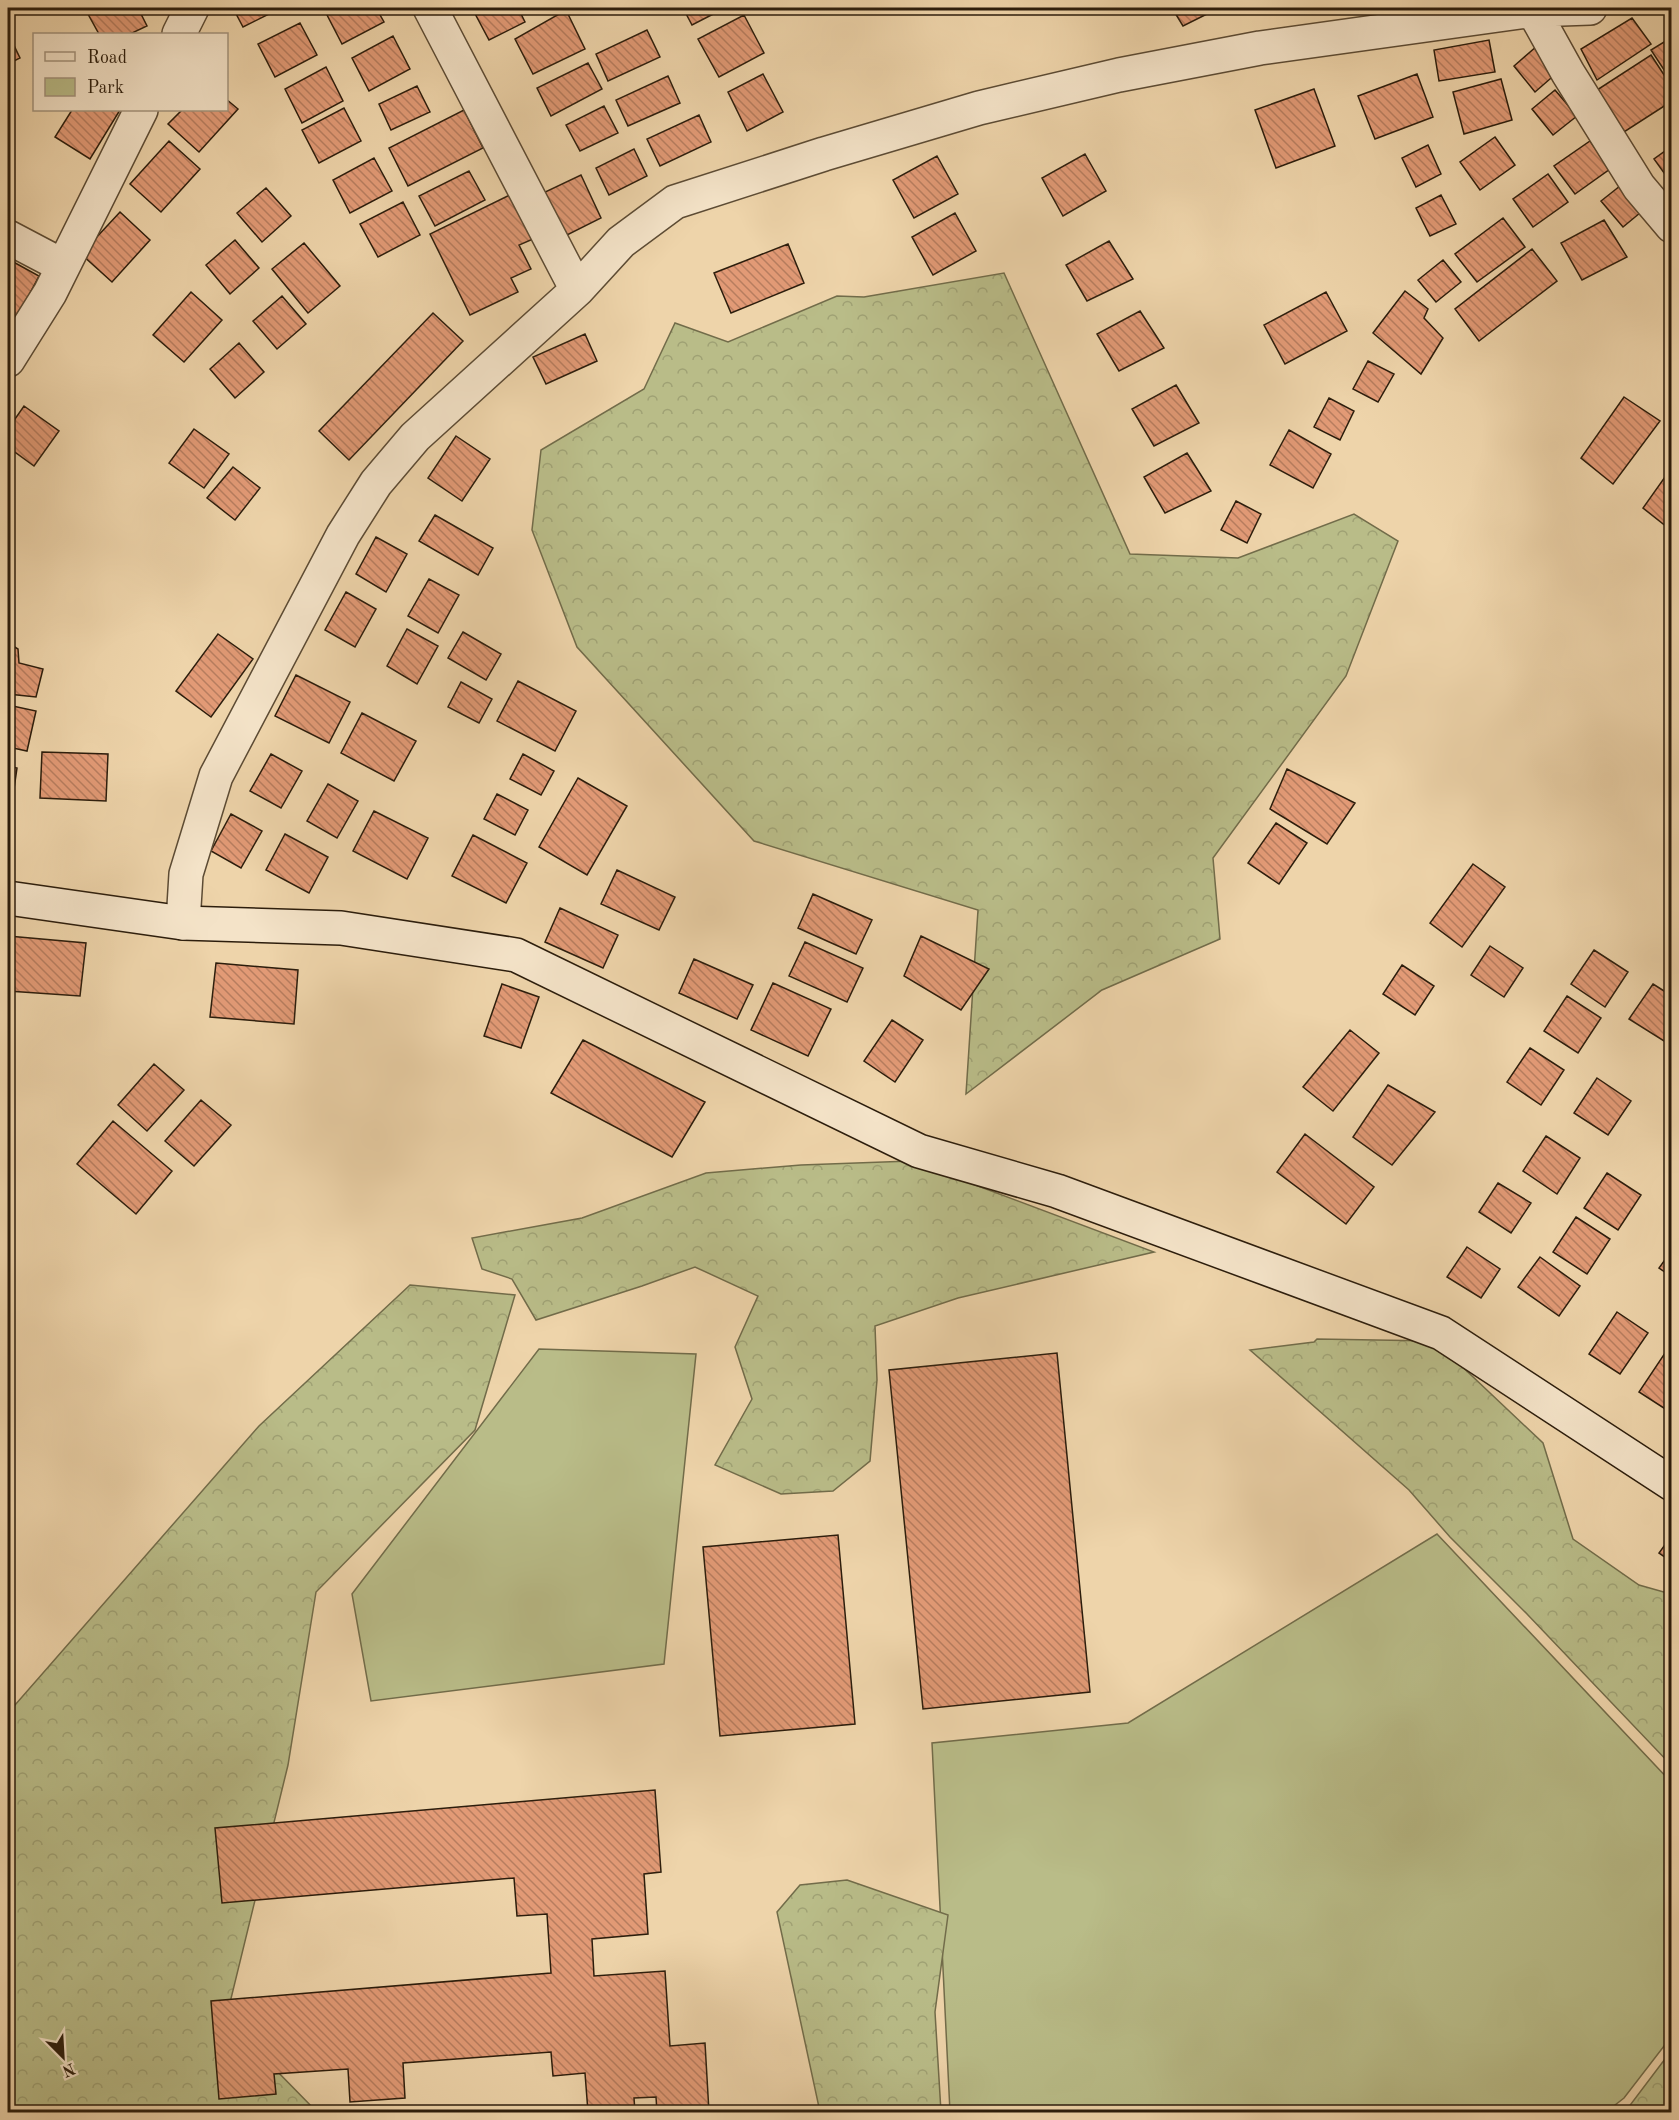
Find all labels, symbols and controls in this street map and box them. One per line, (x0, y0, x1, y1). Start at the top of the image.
legend (33, 33, 228, 111)
text: Road (87, 49, 127, 67)
text: Park (87, 79, 124, 97)
north arrow (33, 2027, 93, 2087)
text: N (59, 2059, 77, 2079)

